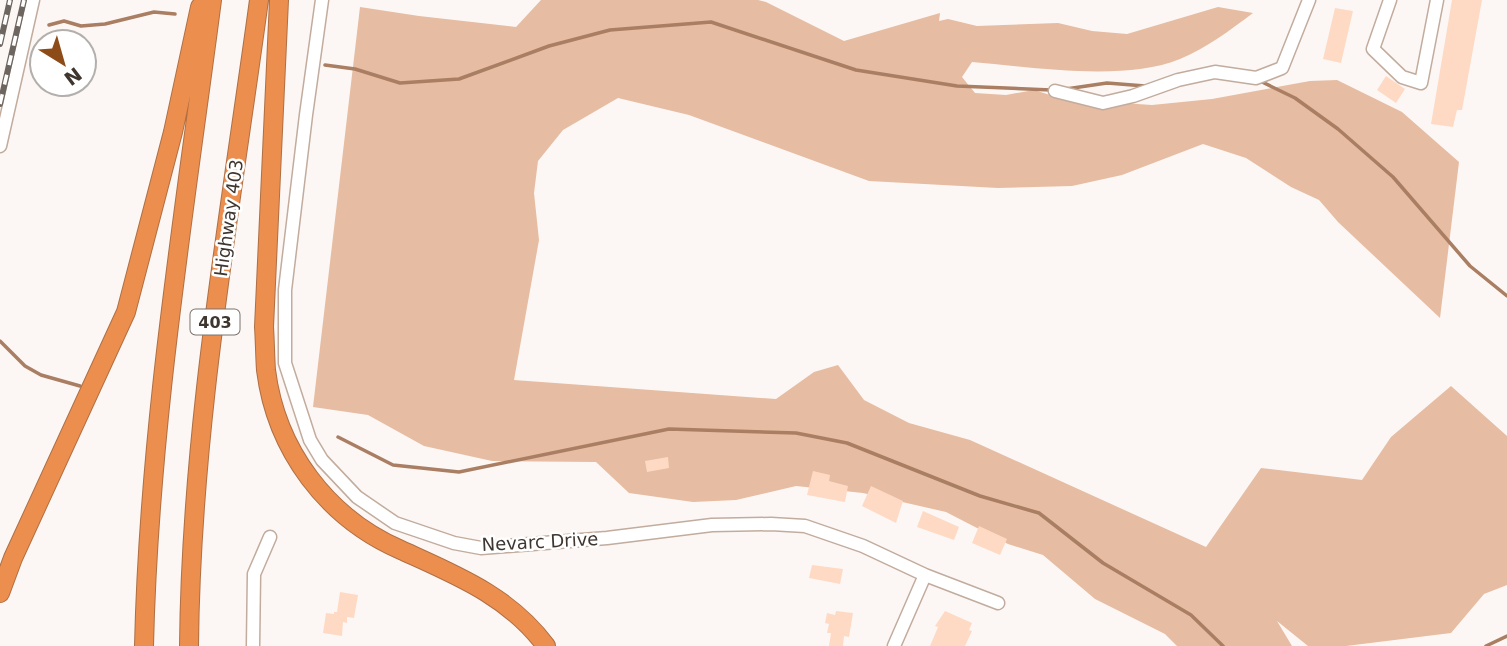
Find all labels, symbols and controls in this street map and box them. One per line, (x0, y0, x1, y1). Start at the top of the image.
north arrow (28, 28, 98, 98)
text: N (60, 63, 86, 90)
street label: Highway 403 (210, 158, 247, 278)
road number: 403 (190, 310, 240, 334)
street label: Nevarc Drive (481, 528, 599, 555)

